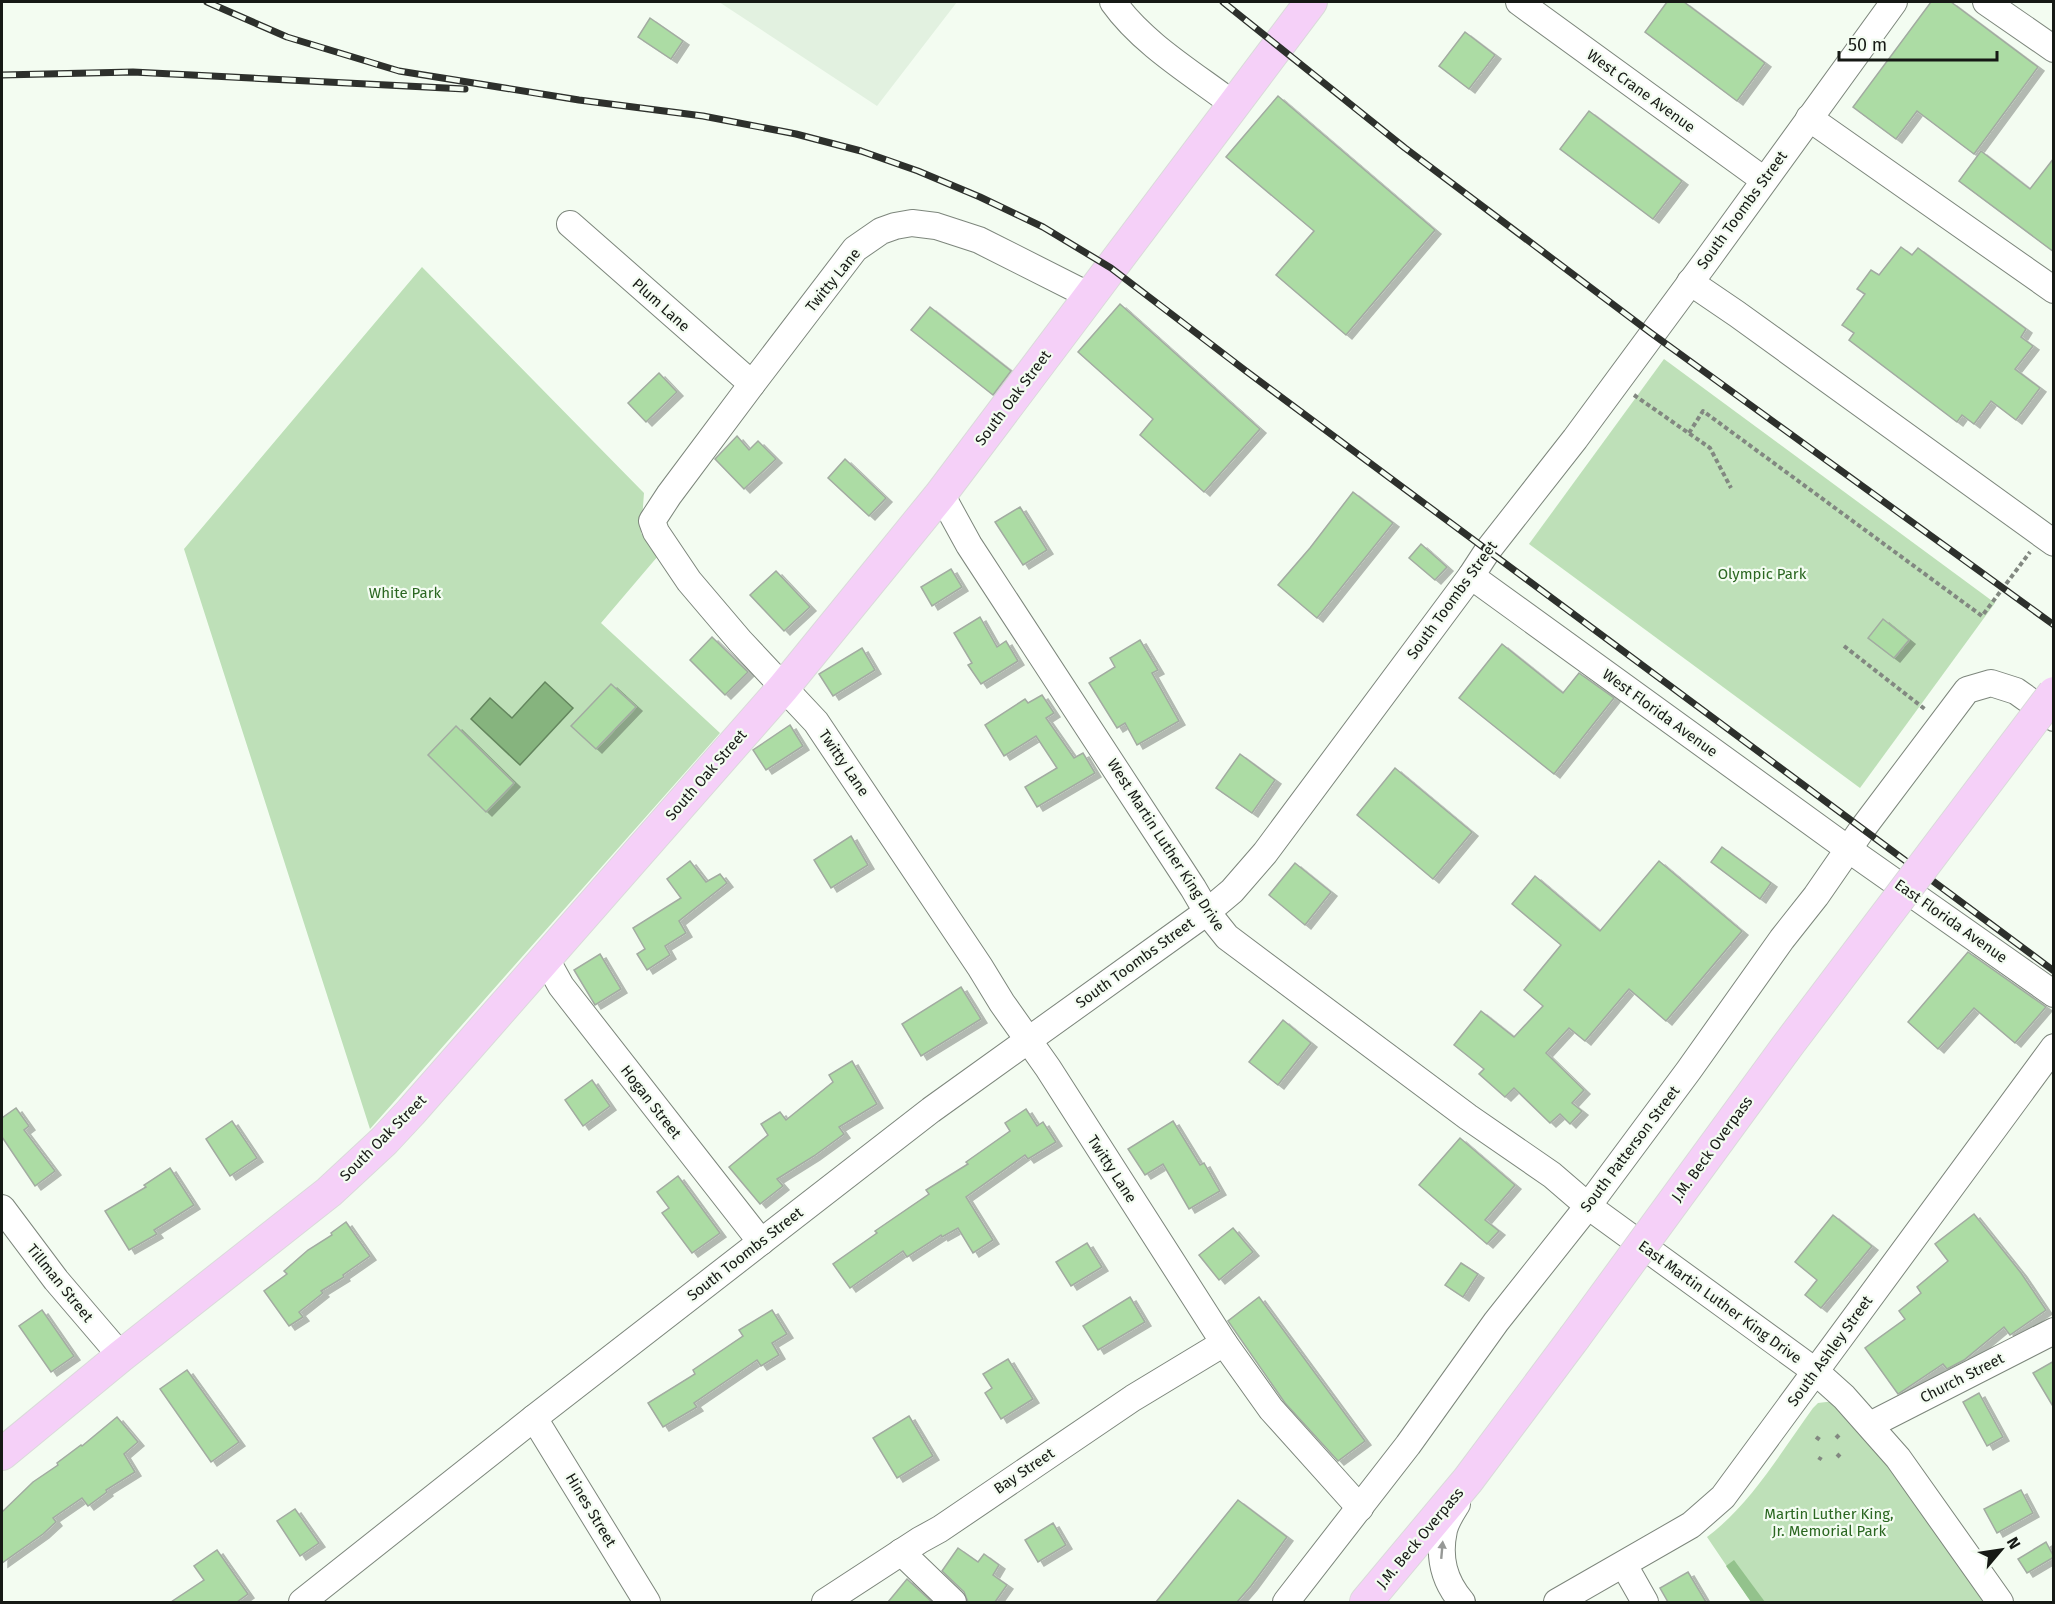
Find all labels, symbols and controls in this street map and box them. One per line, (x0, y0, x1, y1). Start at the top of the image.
scale bar (1839, 24, 1996, 62)
text: 50 m (1848, 34, 1887, 56)
street label: West Crane Avenue (1583, 46, 1699, 136)
street label: South Toombs Street (1693, 147, 1791, 273)
street label: Twitty Lane (802, 244, 864, 316)
street label: Plum Lane (629, 275, 693, 335)
street label: South Oak Street (971, 346, 1055, 449)
street label: South Toombs Street (1403, 537, 1501, 663)
park label: Olympic Park (1718, 565, 1807, 583)
park label: White Park (369, 584, 441, 602)
street label: West Florida Avenue (1599, 665, 1721, 761)
street label: South Oak Street (662, 725, 751, 824)
street label: Twitty Lane (815, 726, 873, 800)
street label: West Martin Luther King Drive (1104, 755, 1228, 935)
street label: East Florida Avenue (1891, 875, 2011, 967)
street label: South Toombs Street (1072, 914, 1198, 1012)
street label: Hogan Street (617, 1062, 686, 1143)
street label: South Patterson Street (1577, 1082, 1684, 1216)
street label: South Oak Street (336, 1091, 430, 1185)
street label: J.M. Beck Overpass (1668, 1093, 1756, 1205)
street label: Twitty Lane (1084, 1132, 1140, 1206)
street label: South Toombs Street (684, 1203, 807, 1305)
street label: East Martin Luther King Drive (1635, 1237, 1805, 1367)
street label: Tillman Street (23, 1240, 97, 1326)
street label: South Ashley Street (1784, 1292, 1877, 1410)
street label: Church Street (1917, 1349, 2007, 1407)
street label: Bay Street (990, 1444, 1058, 1498)
street label: Hines Street (562, 1470, 620, 1551)
street label: J.M. Beck Overpass (1373, 1484, 1467, 1592)
park label: Martin Luther King, Jr. Memorial Park (1764, 1505, 1894, 1540)
north arrow (1971, 1520, 2031, 1580)
text: N (2003, 1534, 2025, 1552)
one-way arrow (1438, 1540, 1447, 1559)

